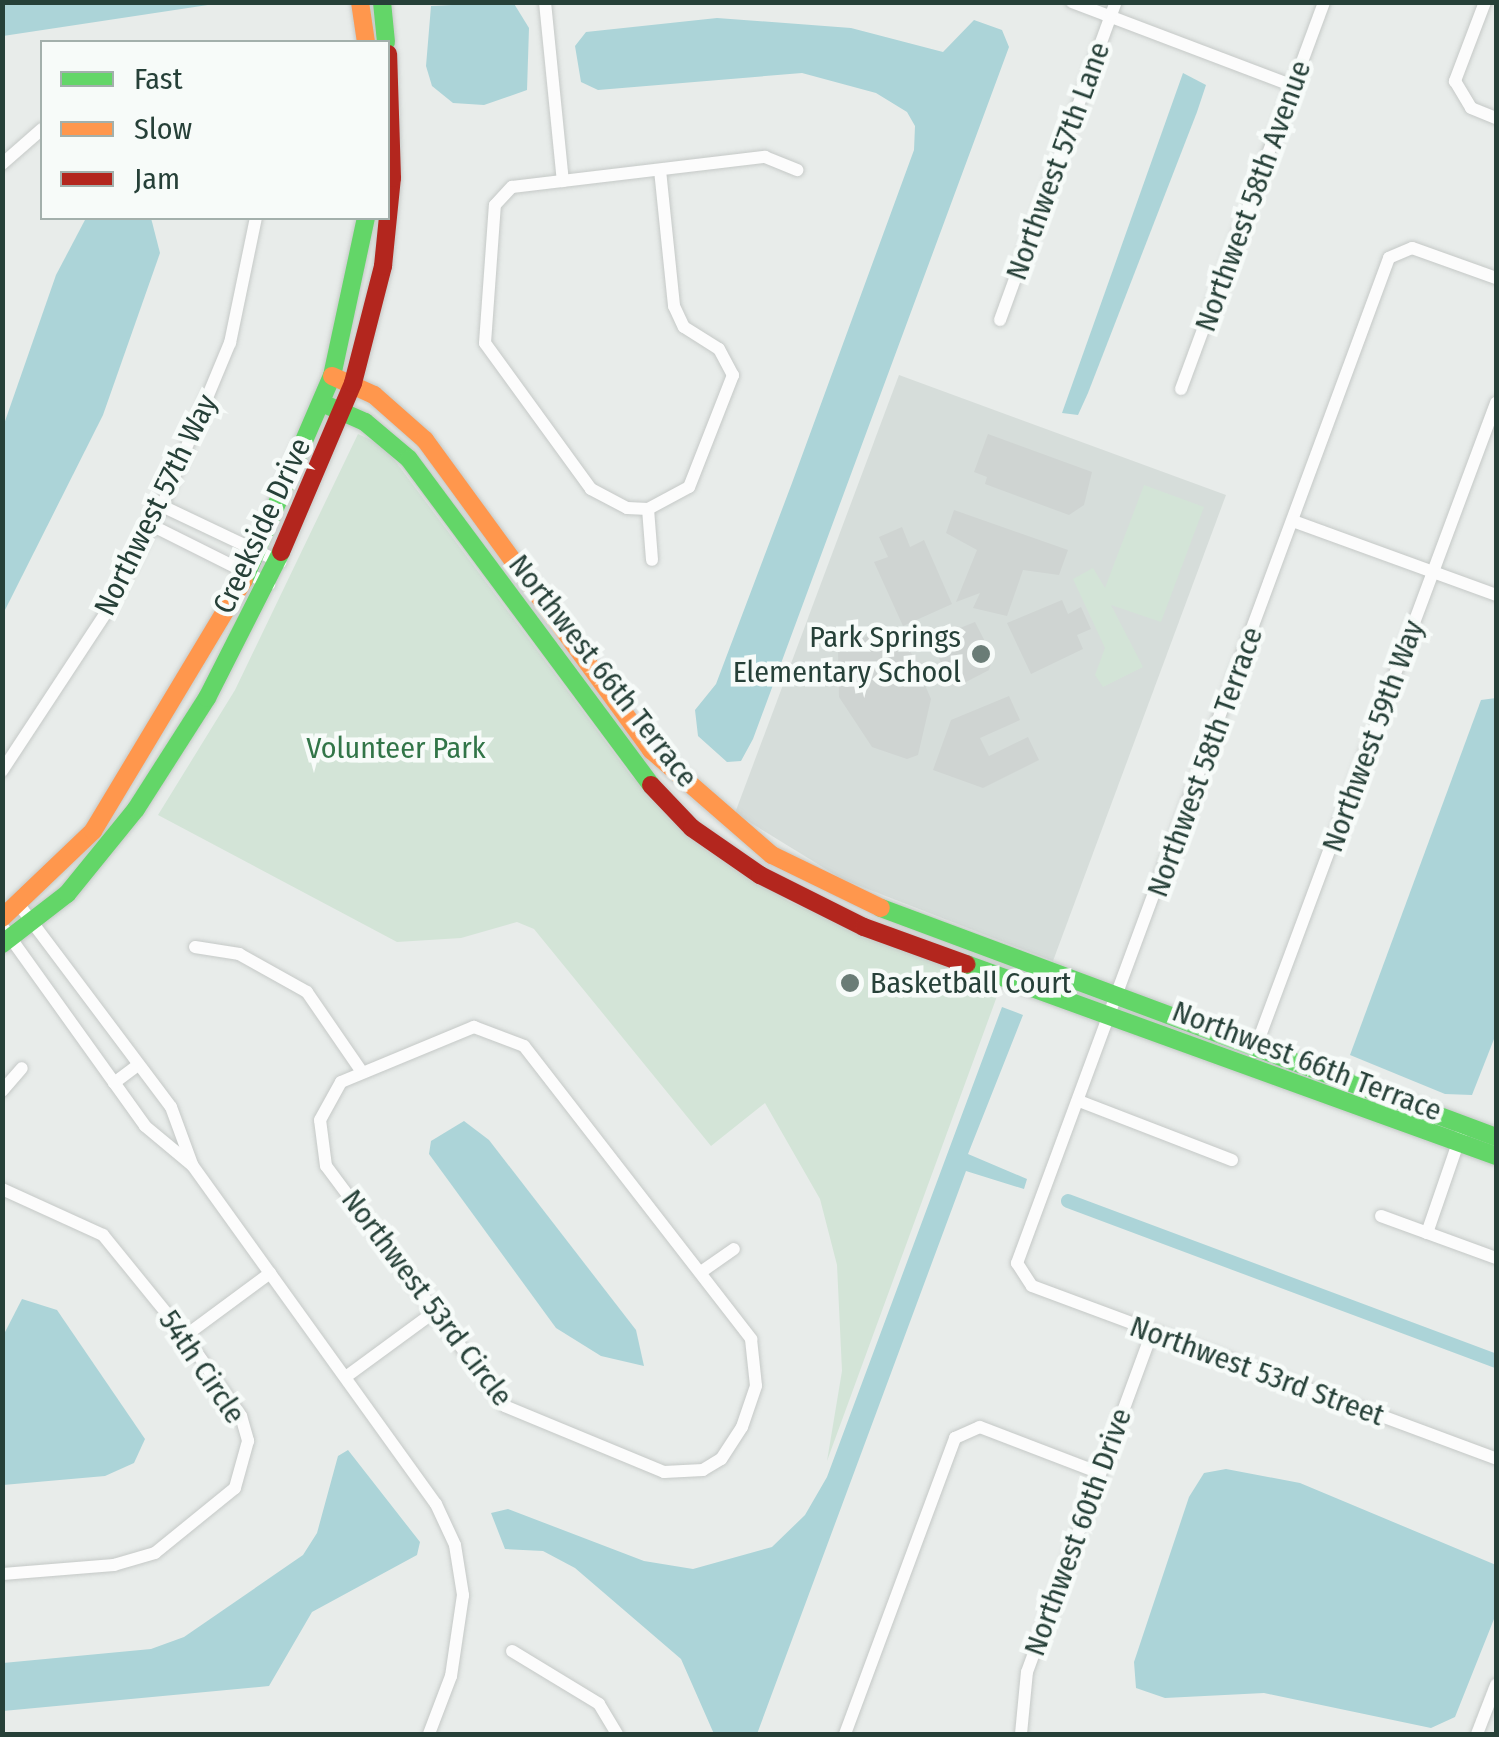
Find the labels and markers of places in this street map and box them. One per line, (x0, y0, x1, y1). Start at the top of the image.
place label: Park Springs Elementary School (733, 619, 961, 690)
marker: Park Springs Elementary School (970, 643, 992, 665)
place label: Basketball Court (870, 965, 1071, 1001)
marker: Basketball Court (839, 972, 861, 994)

